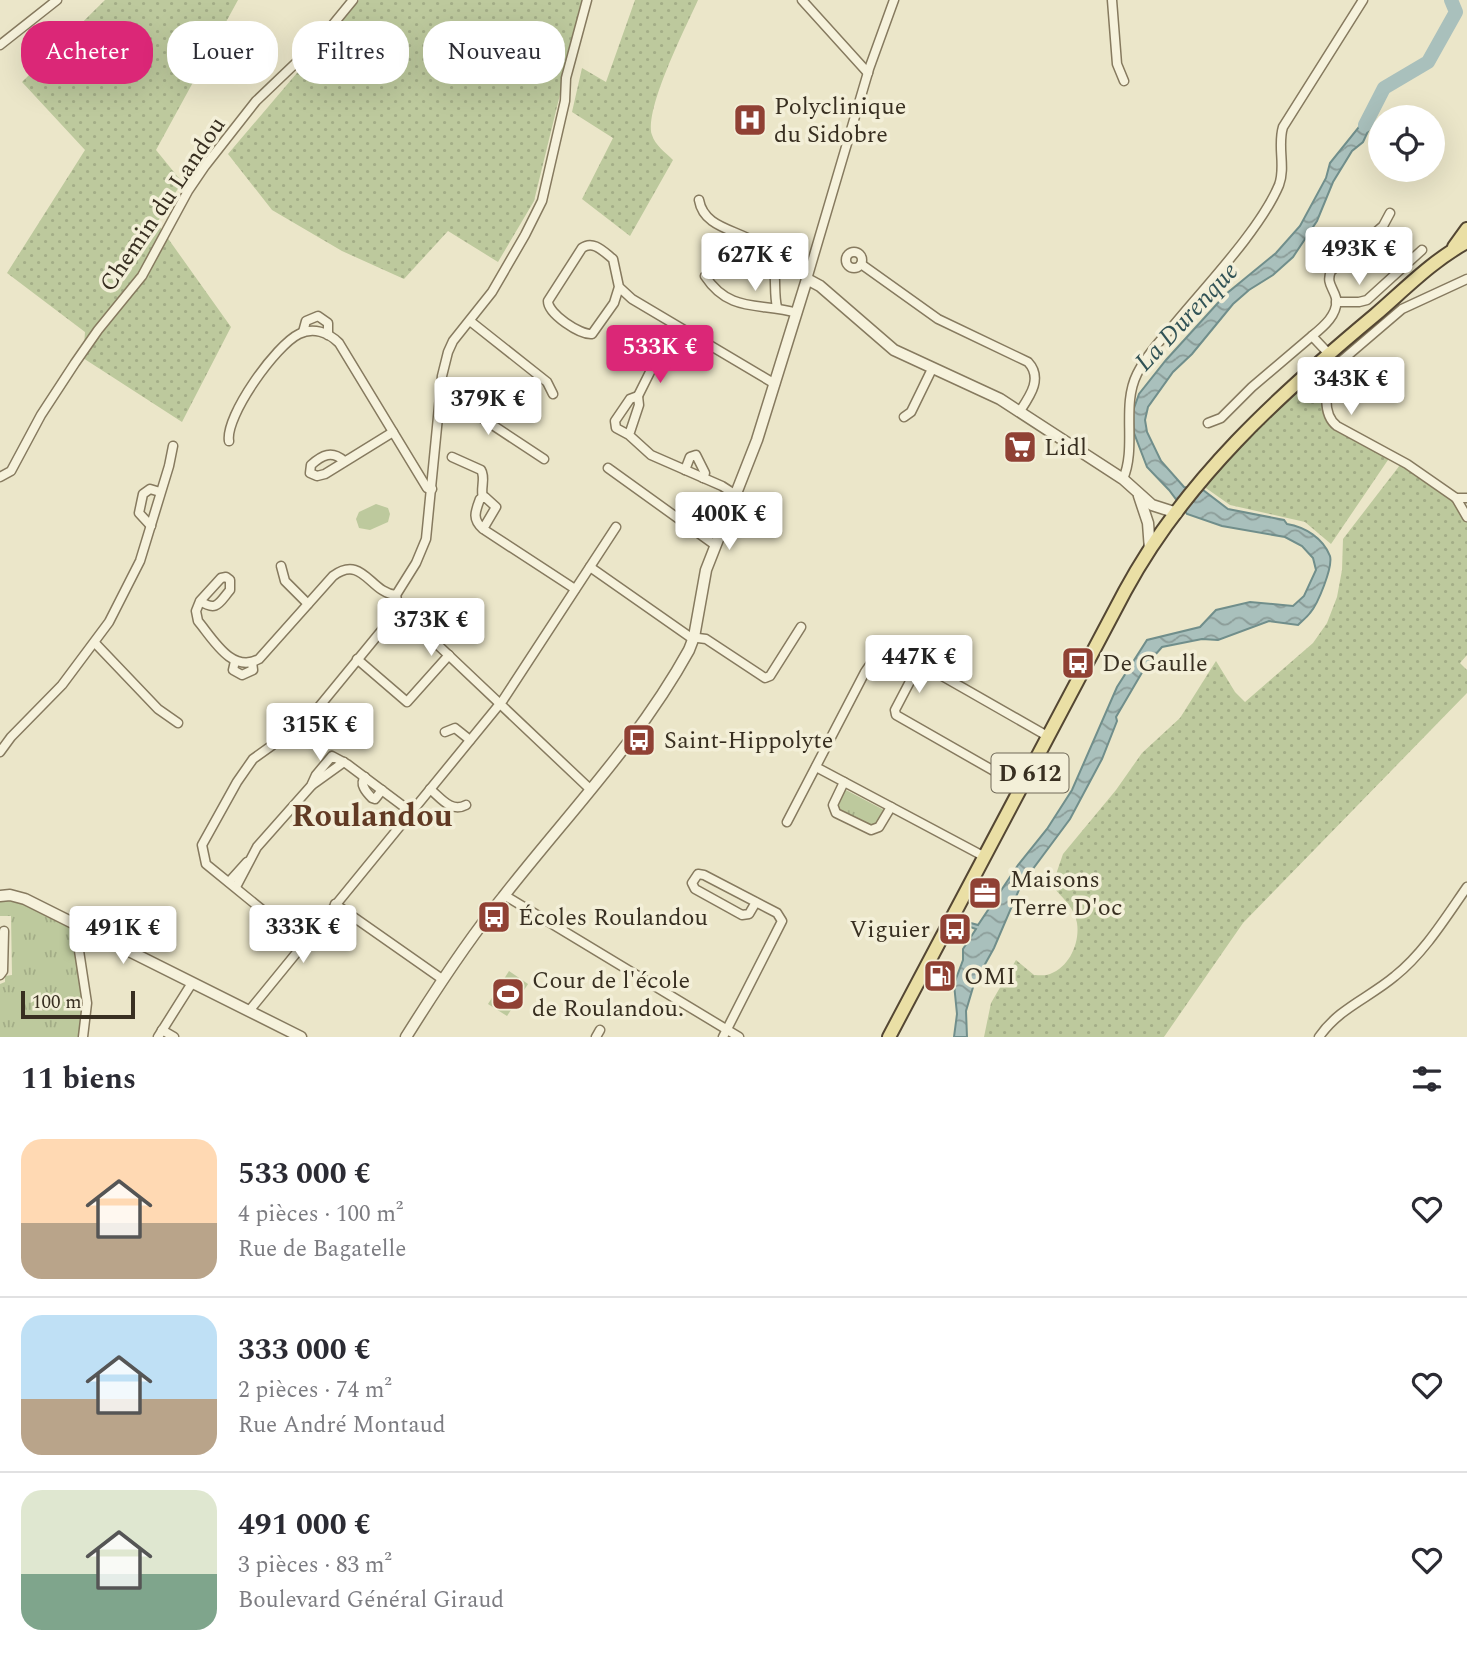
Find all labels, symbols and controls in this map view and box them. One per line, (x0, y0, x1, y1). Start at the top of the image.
chip: Acheter (21, 21, 153, 84)
chip: Louer (167, 21, 278, 84)
chip: Filtres (292, 21, 409, 84)
chip: Nouveau (423, 21, 565, 84)
place label: Polyclinique du Sidobre (774, 89, 906, 153)
hospital icon: Polyclinique du Sidobre (731, 101, 769, 139)
map controls (1368, 105, 1445, 182)
button: locate (1368, 105, 1445, 182)
street label: Chemin du Landou (91, 110, 235, 299)
pin: 493K € (1302, 228, 1416, 287)
text: 493K € (1321, 232, 1397, 267)
pin: 627K € (698, 233, 812, 293)
text: 627K € (717, 238, 793, 273)
water label: La Durenque (1125, 253, 1248, 381)
pin: 533K € (603, 326, 717, 385)
text: 533K € (622, 330, 698, 365)
pin: 343K € (1294, 358, 1408, 417)
text: 343K € (1313, 362, 1389, 397)
pin: 379K € (431, 378, 545, 437)
text: 379K € (450, 382, 526, 417)
supermarket icon: Lidl (1001, 428, 1039, 466)
place label: Lidl (1044, 430, 1087, 466)
pin: 400K € (672, 492, 786, 552)
text: 400K € (691, 497, 767, 532)
pin: 373K € (374, 598, 488, 658)
text: 373K € (393, 603, 469, 638)
pin: 447K € (862, 636, 976, 695)
text: 447K € (881, 640, 957, 675)
bus stop icon: De Gaulle (1059, 644, 1097, 682)
place label: De Gaulle (1102, 646, 1208, 682)
pin: 315K € (263, 704, 377, 763)
text: 315K € (282, 708, 358, 743)
bus stop icon: Saint-Hippolyte (620, 721, 658, 759)
place label: Saint-Hippolyte (664, 723, 833, 759)
road number: D 612 (992, 754, 1068, 792)
district label: Roulandou (291, 792, 453, 841)
place label: Maisons Terre D'oc (1010, 862, 1122, 926)
office icon: Maisons Terre D'oc (966, 874, 1004, 912)
bus stop icon: Écoles Roulandou (475, 898, 513, 936)
place label: Écoles Roulandou (518, 900, 708, 936)
pin: 491K € (66, 906, 180, 966)
pin: 333K € (246, 906, 360, 965)
text: 333K € (265, 910, 341, 945)
bus stop icon: Viguier (936, 910, 974, 948)
text: 491K € (85, 911, 161, 946)
place label: Viguier (850, 912, 930, 948)
fuel station icon: OMI (921, 957, 959, 995)
place label: OMI (964, 959, 1016, 995)
place label: Cour de l'école de Roulandou. (532, 963, 690, 1027)
sports icon: Cour de l'école de Roulandou. (489, 975, 527, 1013)
scale bar (21, 988, 135, 1020)
text: 100 m (32, 988, 82, 1017)
text: 11 biens (21, 1056, 136, 1102)
icon: filters (1408, 1060, 1446, 1098)
text: 533 000 € (238, 1151, 371, 1197)
icon: home (77, 1167, 161, 1251)
icon: heart (1408, 1190, 1446, 1228)
text: 4 pièces · 100 m² (238, 1197, 403, 1232)
text: Rue de Bagatelle (238, 1232, 407, 1267)
text: 333 000 € (238, 1327, 371, 1373)
icon: home (77, 1343, 161, 1427)
icon: heart (1408, 1366, 1446, 1404)
text: 2 pièces · 74 m² (238, 1373, 392, 1408)
text: Rue André Montaud (238, 1408, 446, 1443)
text: 491 000 € (238, 1502, 371, 1548)
icon: home (77, 1518, 161, 1602)
icon: heart (1408, 1541, 1446, 1579)
text: 3 pièces · 83 m² (238, 1548, 392, 1583)
text: Boulevard Général Giraud (238, 1583, 504, 1618)

